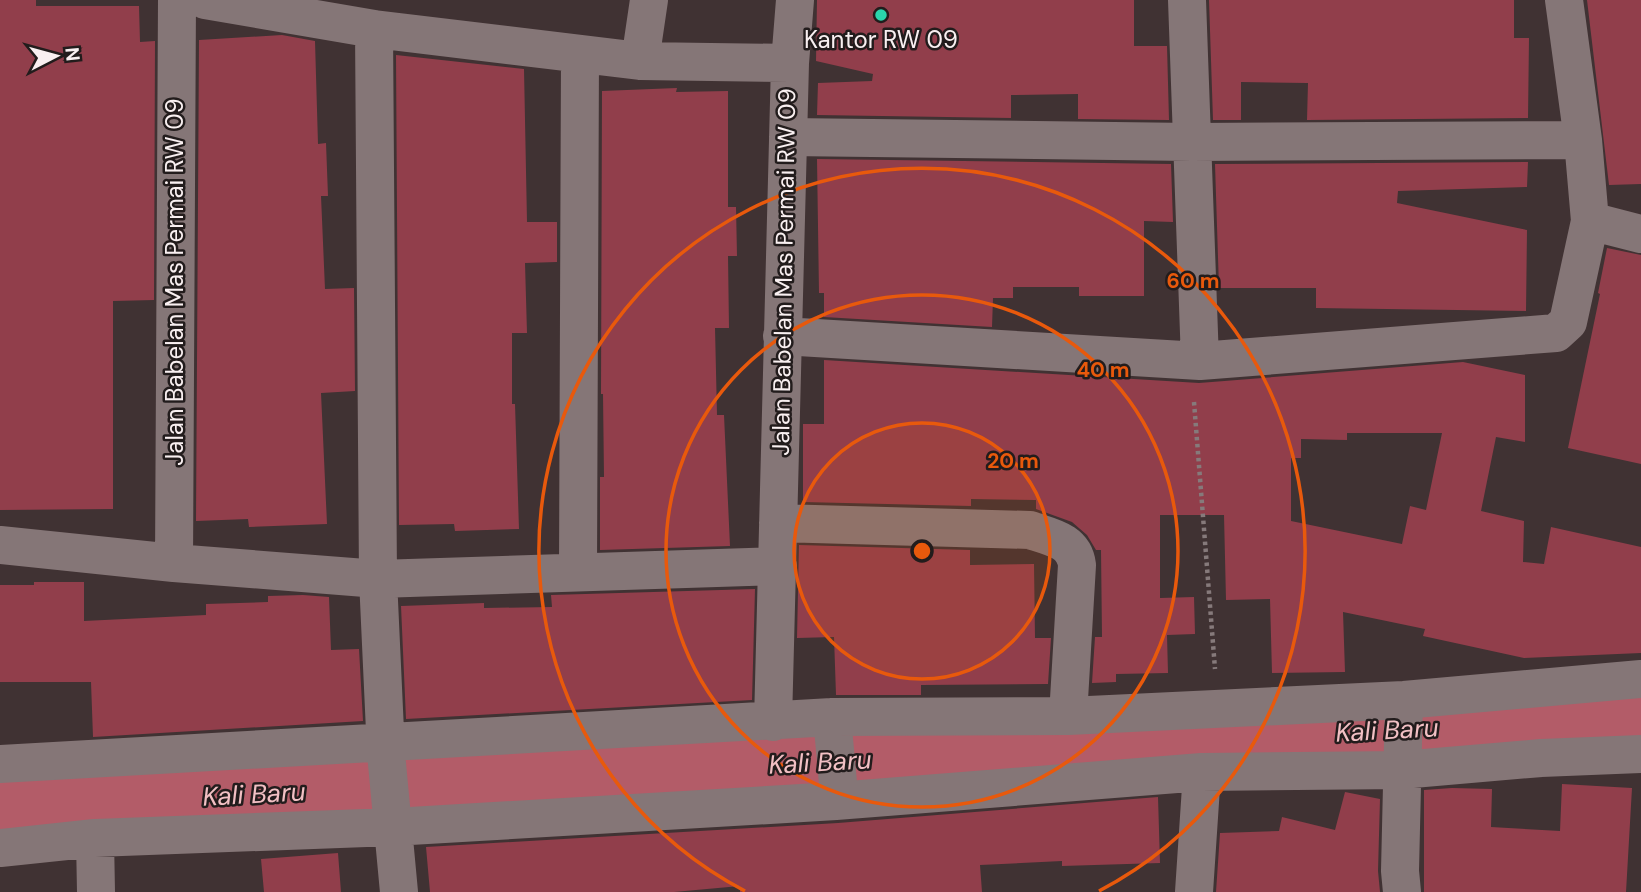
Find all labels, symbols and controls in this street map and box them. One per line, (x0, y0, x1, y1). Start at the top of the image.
marker: Kantor RW 09 (873, 7, 889, 23)
north arrow (21, 21, 91, 91)
place label: Kantor RW 09 (804, 24, 958, 55)
text: N (59, 46, 86, 62)
street label: Jalan Babelan Mas Permai RW 09 (765, 88, 802, 456)
street label: Jalan Babelan Mas Permai RW 09 (159, 98, 190, 466)
text: 60 m (1167, 267, 1219, 295)
text: 40 m (1076, 356, 1130, 384)
text: 20 m (987, 447, 1039, 475)
centre of rings (910, 539, 934, 563)
water label: Kali Baru (1335, 710, 1439, 750)
water label: Kali Baru (768, 742, 872, 782)
water label: Kali Baru (202, 774, 306, 814)

